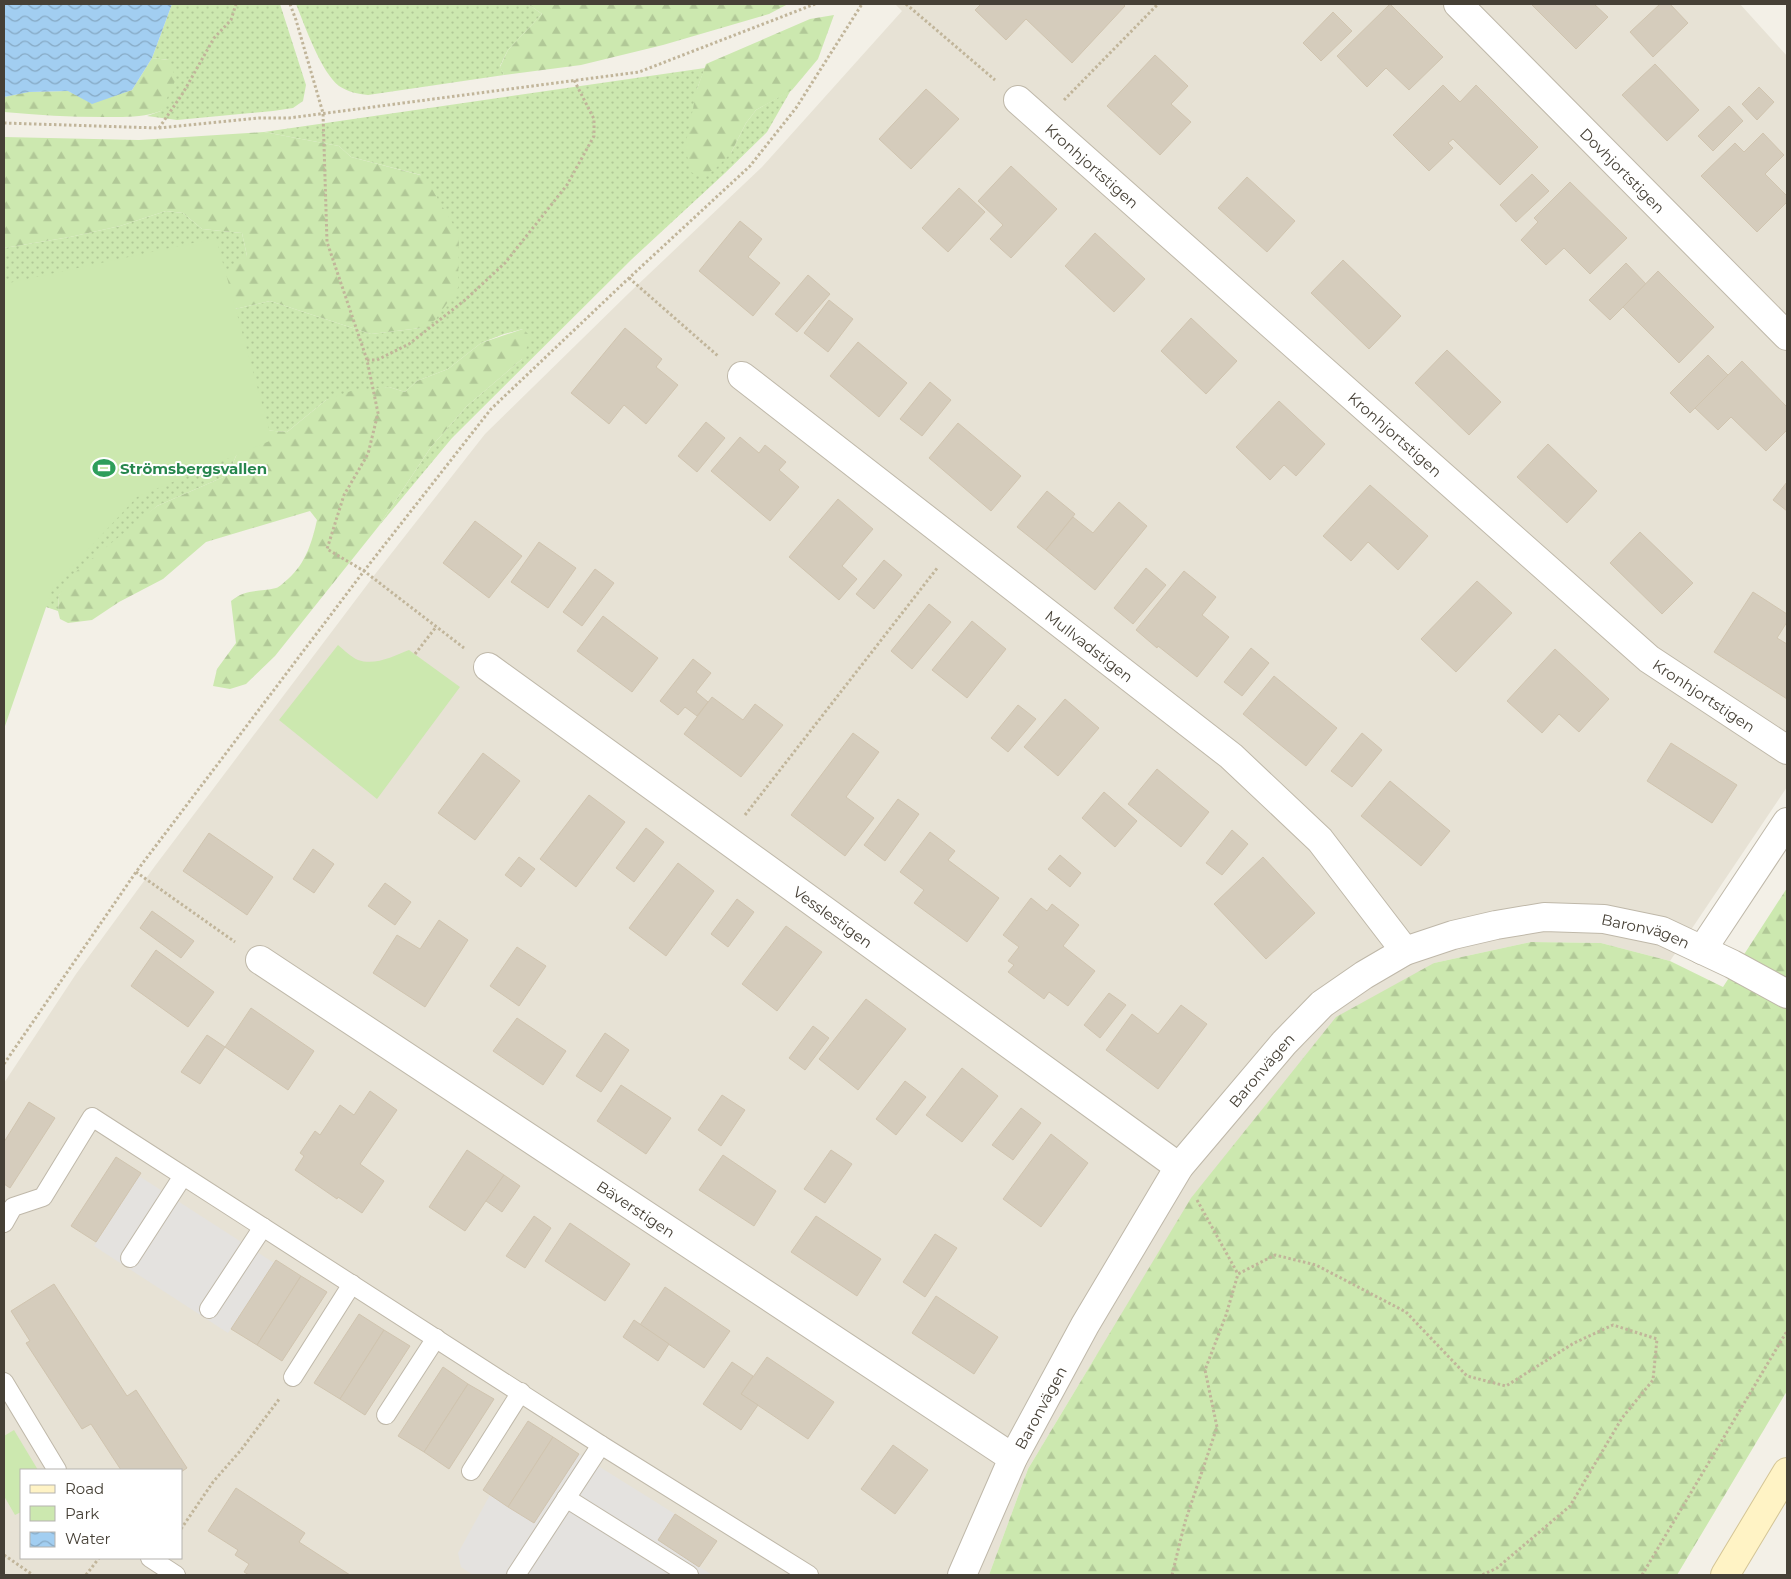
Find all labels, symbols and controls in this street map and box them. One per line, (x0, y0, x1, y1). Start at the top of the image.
street label: Kronhjortstigen (1041, 119, 1143, 212)
street label: Dovhjortstigen (1576, 124, 1669, 217)
street label: Kronhjortstigen (1344, 388, 1446, 481)
sports icon: Strömsbergsvallen (91, 455, 117, 481)
place label: Strömsbergsvallen (120, 459, 267, 478)
street label: Mullvadstigen (1042, 606, 1137, 686)
street label: Kronhjortstigen (1649, 655, 1759, 736)
street label: Vesslestigen (790, 882, 877, 952)
street label: Baronvägen (1600, 909, 1693, 952)
street label: Baronvägen (1224, 1029, 1298, 1111)
street label: Bäverstigen (593, 1176, 679, 1242)
street label: Baronvägen (1010, 1363, 1070, 1452)
legend (20, 1469, 182, 1559)
text: Road (65, 1479, 104, 1498)
text: Park (65, 1504, 99, 1523)
text: Water (65, 1529, 111, 1548)

